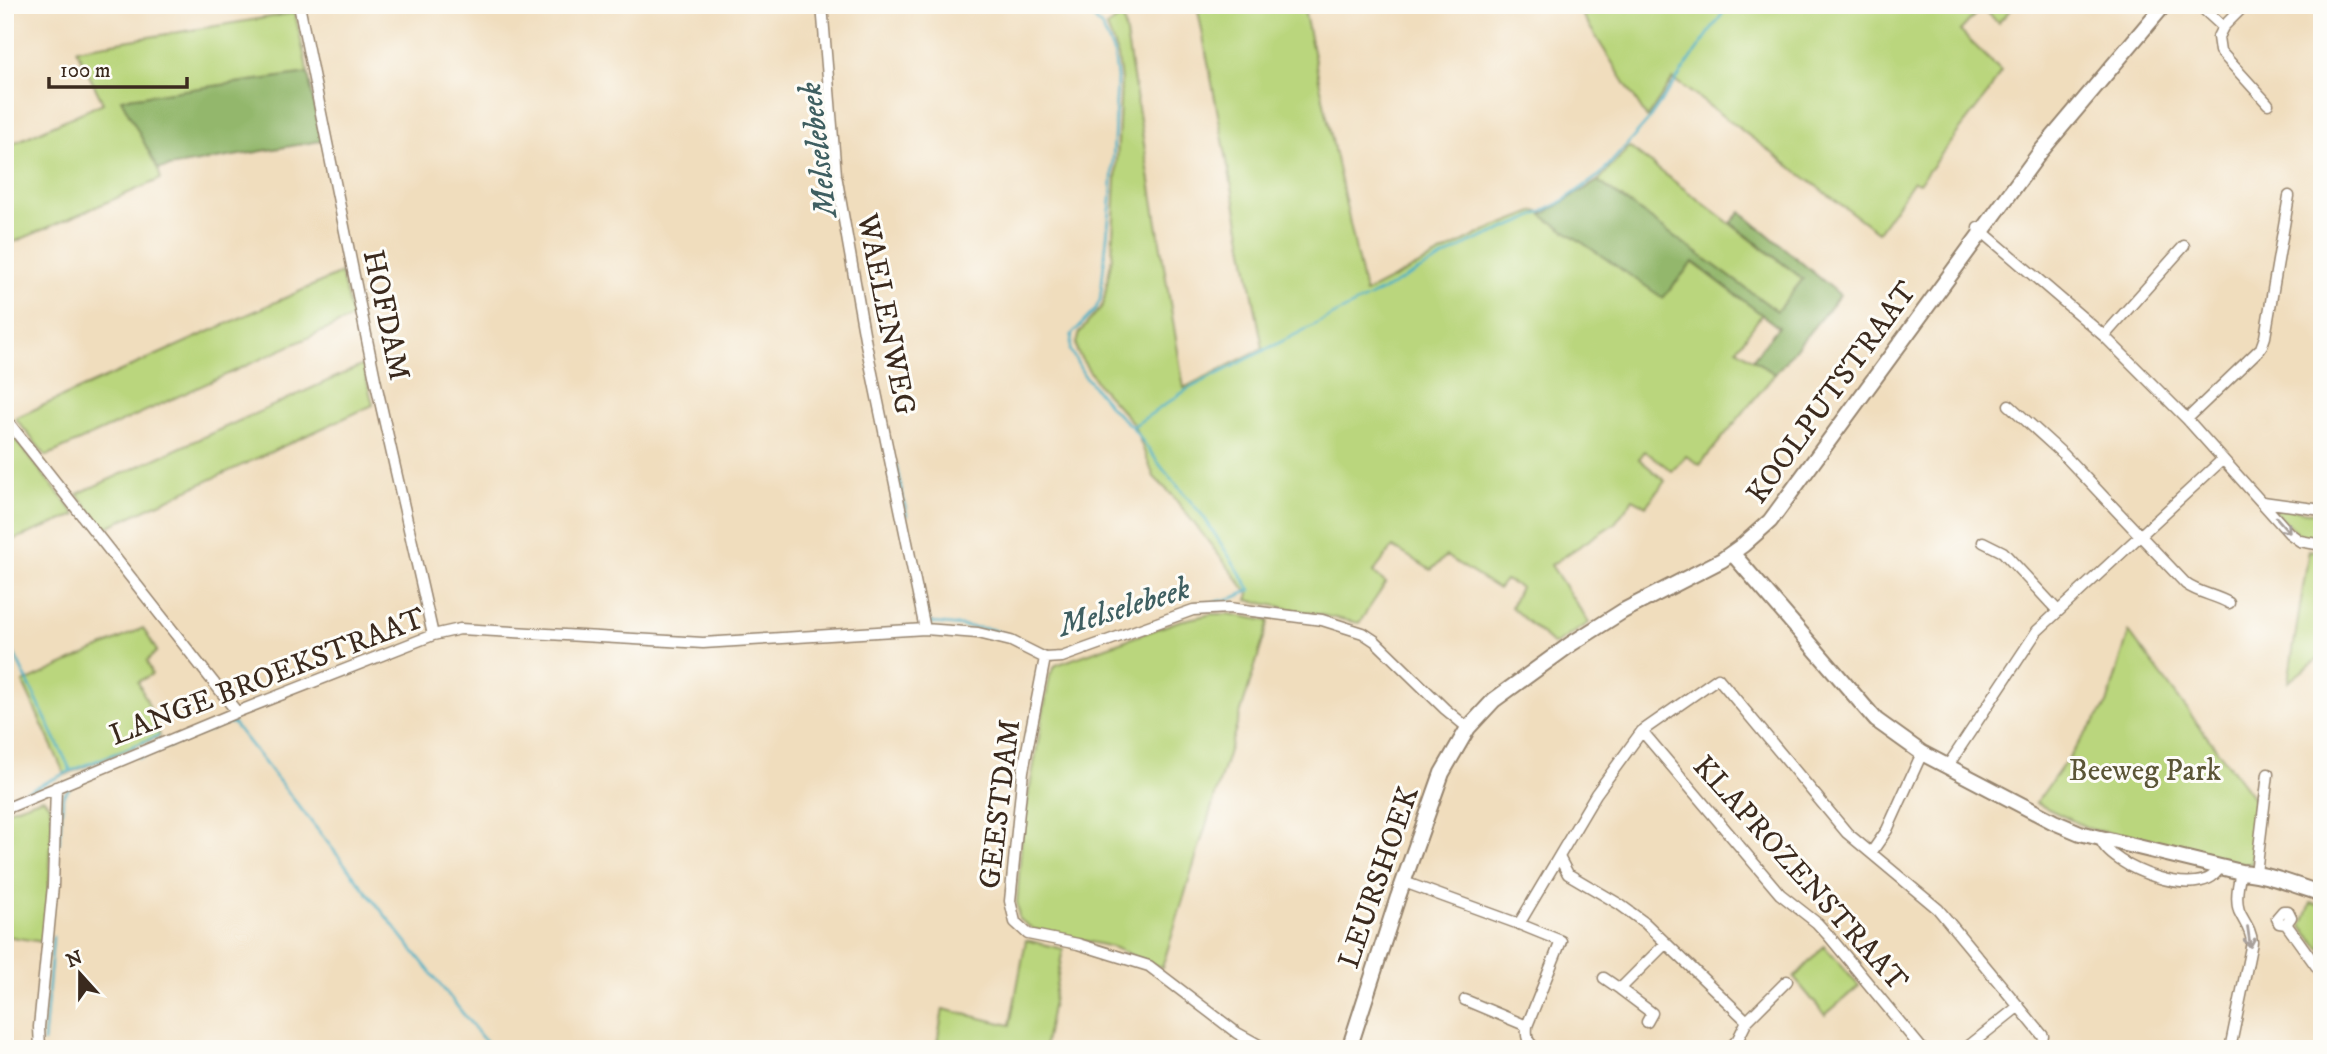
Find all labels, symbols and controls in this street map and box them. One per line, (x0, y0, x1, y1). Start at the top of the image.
scale bar (49, 46, 187, 90)
text: 100 m (60, 58, 111, 84)
water label: Melselebeek (791, 79, 847, 221)
street label: WAELENWEG (848, 210, 923, 418)
street label: HOFDAM (354, 247, 417, 384)
street label: KOOLPUTSTRAAT (1739, 274, 1926, 511)
one-way arrow (2275, 516, 2291, 534)
water label: Melselebeek (1052, 569, 1196, 647)
street label: LANGE BROEKSTRAAT (105, 600, 430, 755)
street label: GEESTDAM (972, 717, 1029, 891)
street label: KLAPROZENSTRAAT (1684, 749, 1916, 1000)
park label: Beeweg Park (2069, 753, 2221, 790)
street label: LEURSHOEK (1331, 782, 1428, 973)
one-way arrow (2243, 925, 2256, 948)
north arrow (46, 939, 116, 1009)
text: N (63, 946, 86, 973)

